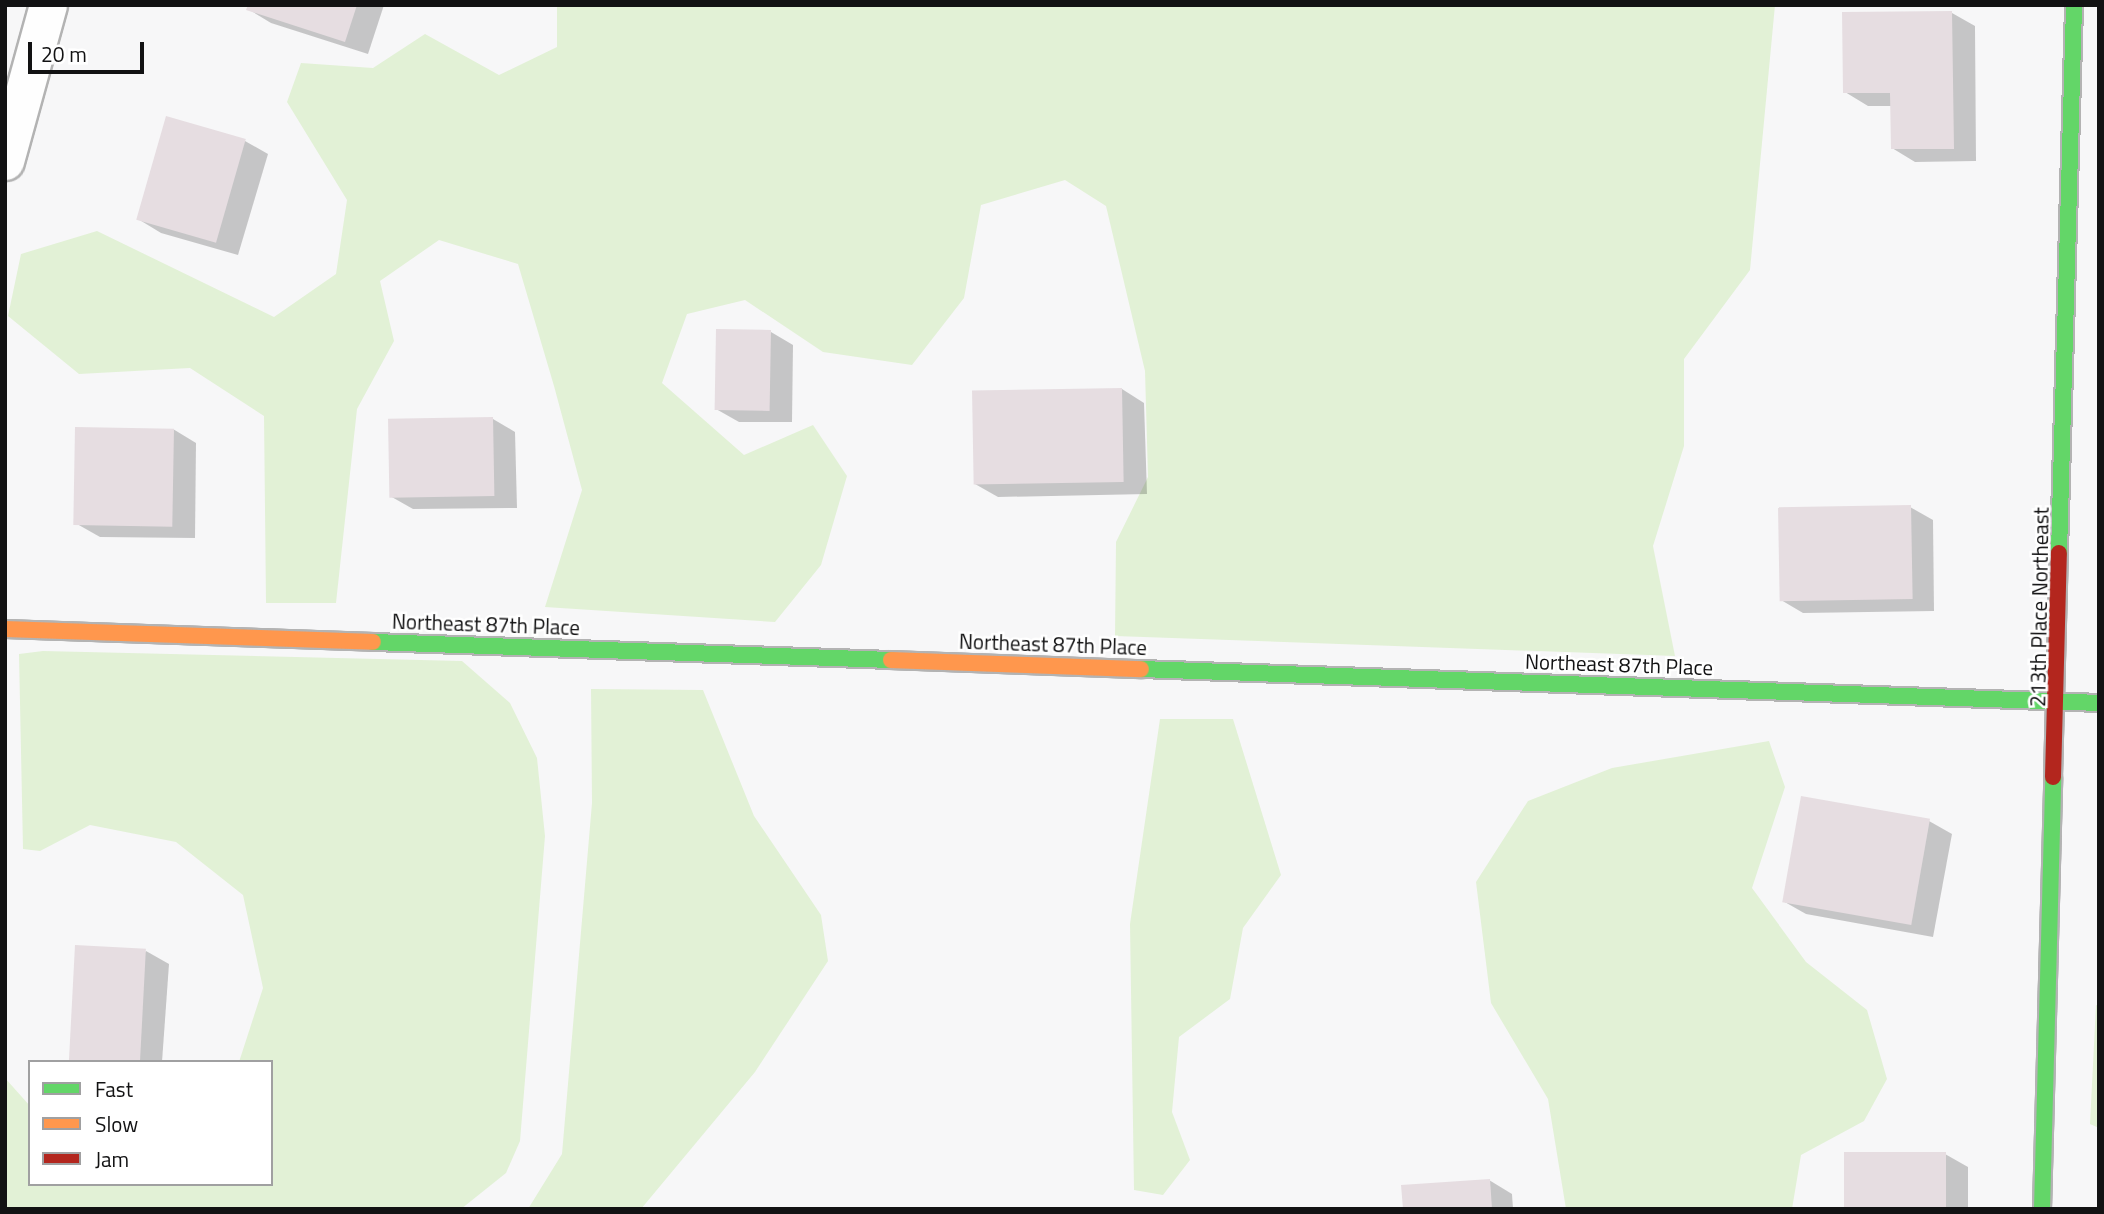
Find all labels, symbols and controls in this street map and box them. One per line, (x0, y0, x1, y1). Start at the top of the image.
scale bar (32, 28, 147, 72)
text: 20 m (41, 38, 87, 70)
street label: 213th Place Northeast (2025, 507, 2053, 707)
street label: Northeast 87th Place (392, 608, 580, 640)
street label: Northeast 87th Place (959, 628, 1147, 660)
street label: Northeast 87th Place (1525, 648, 1713, 680)
legend (28, 1060, 273, 1186)
text: Fast (95, 1073, 133, 1105)
text: Slow (95, 1108, 138, 1140)
text: Jam (95, 1143, 129, 1175)

